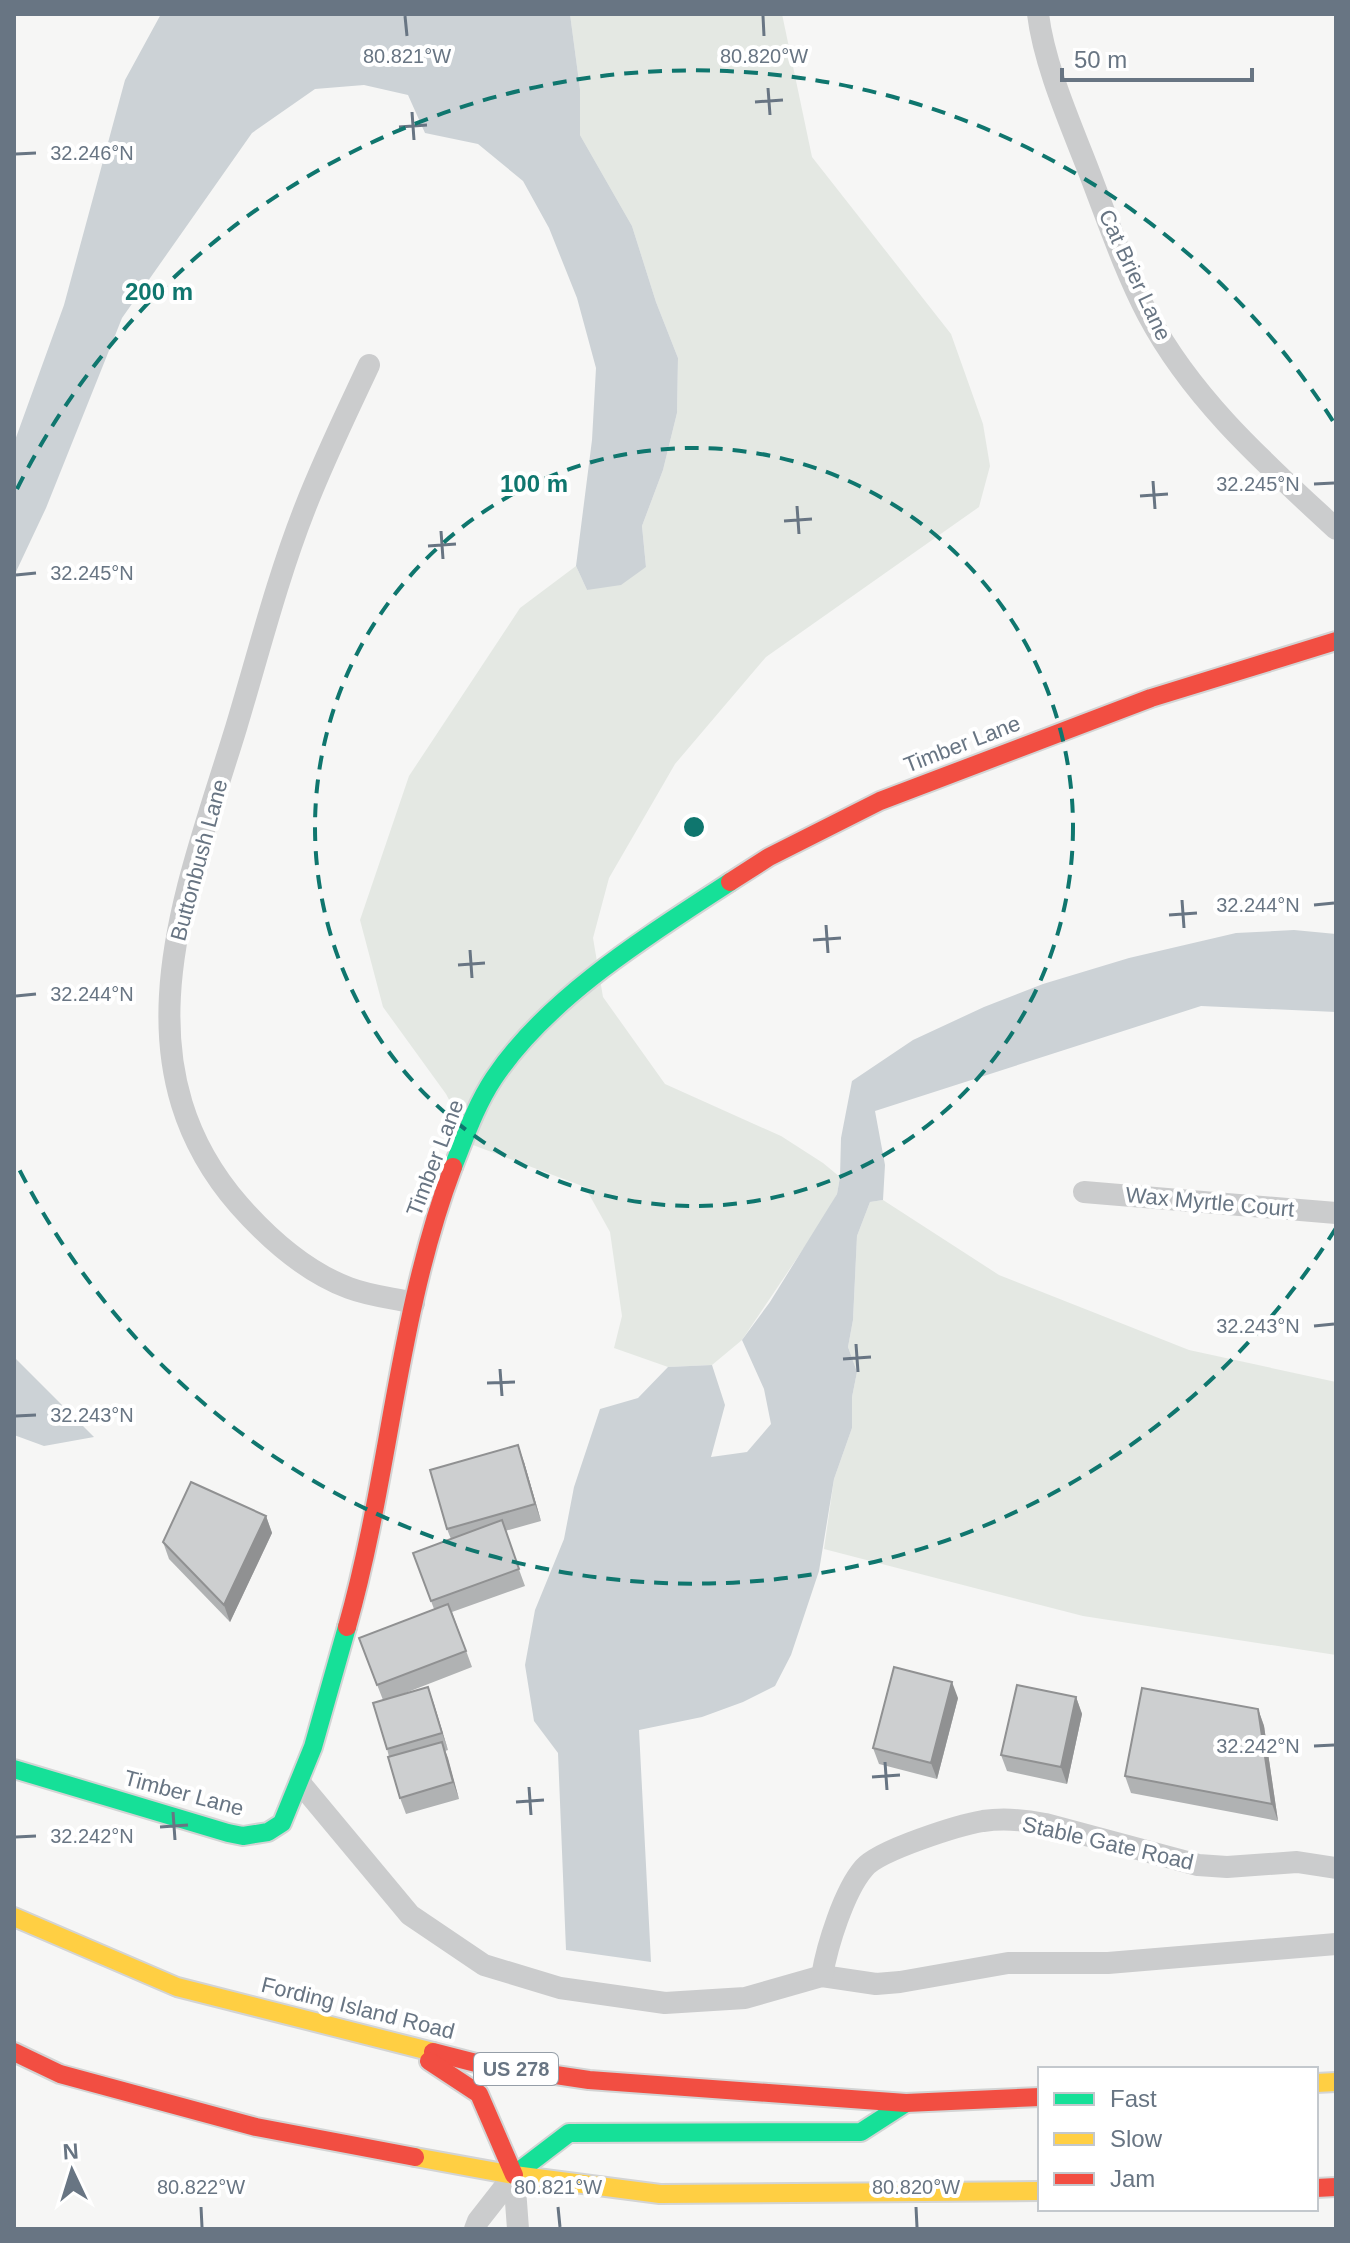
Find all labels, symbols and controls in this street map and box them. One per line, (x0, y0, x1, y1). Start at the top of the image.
scale bar (1062, 32, 1252, 82)
text: 80.821°W (363, 45, 451, 67)
text: 80.820°W (720, 45, 808, 67)
text: 50 m (1074, 46, 1127, 73)
text: 32.246°N (50, 142, 134, 164)
street label: Cat Brier Lane (1094, 205, 1176, 345)
text: 200 m (125, 278, 193, 305)
text: 100 m (500, 470, 568, 497)
text: 32.245°N (1216, 473, 1300, 495)
text: 32.245°N (50, 562, 134, 584)
street label: Timber Lane (900, 710, 1024, 778)
street label: Buttonbush Lane (165, 776, 233, 944)
centre of rings (680, 813, 708, 841)
text: 32.244°N (1216, 894, 1300, 916)
text: 32.244°N (50, 983, 134, 1005)
street label: Timber Lane (401, 1096, 469, 1220)
street label: Wax Myrtle Court (1125, 1182, 1295, 1222)
text: 32.243°N (1216, 1315, 1300, 1337)
text: 32.243°N (50, 1404, 134, 1426)
text: 32.242°N (1216, 1735, 1300, 1757)
street label: Timber Lane (122, 1765, 246, 1821)
street label: Stable Gate Road (1020, 1811, 1196, 1875)
text: 32.242°N (50, 1825, 134, 1847)
street label: Fording Island Road (259, 1972, 457, 2044)
road number: US 278 (474, 2053, 558, 2085)
legend (1038, 2067, 1318, 2211)
text: Fast (1110, 2085, 1157, 2112)
text: Slow (1110, 2125, 1163, 2152)
north arrow (32, 2131, 112, 2211)
text: N (62, 2139, 79, 2165)
text: Jam (1110, 2165, 1155, 2192)
text: 80.822°W (157, 2176, 245, 2198)
text: 80.821°W (514, 2176, 602, 2198)
text: 80.820°W (872, 2176, 960, 2198)

